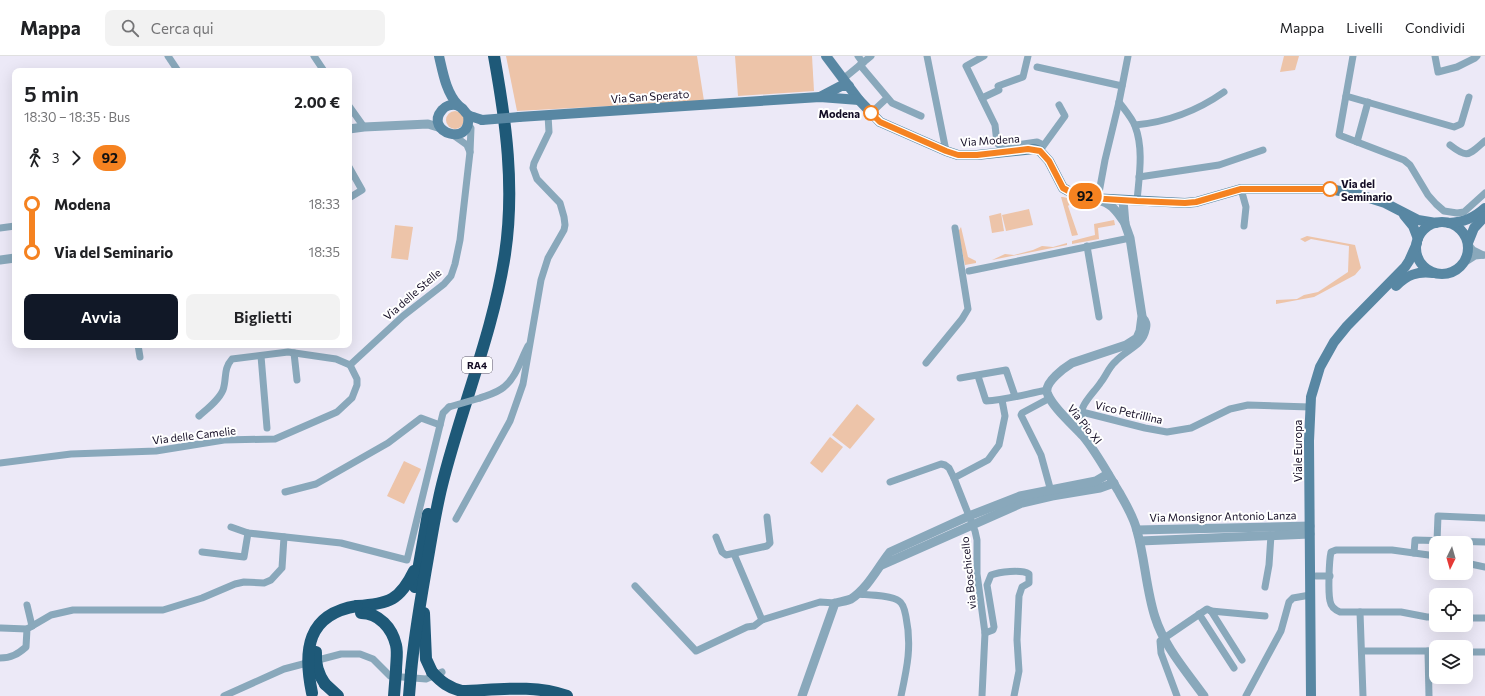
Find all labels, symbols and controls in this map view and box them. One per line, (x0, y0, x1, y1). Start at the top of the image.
search box (105, 10, 385, 46)
text: Mappa (20, 16, 81, 39)
icon: search (119, 17, 141, 39)
text: Cerca qui (151, 19, 214, 37)
text: Mappa (1280, 19, 1324, 36)
text: Livelli (1346, 19, 1383, 36)
text: Condividi (1405, 19, 1465, 36)
text: 5 min (24, 80, 79, 107)
street label: Via San Sperato (610, 87, 690, 105)
text: 2.00 € (294, 93, 340, 111)
marker: Modena (863, 105, 879, 121)
place label: Modena (819, 107, 860, 120)
text: 18:30 – 18:35 · Bus (24, 109, 130, 125)
street label: Via Modena (960, 131, 1020, 149)
icon: walk (24, 147, 46, 169)
icon: forward (65, 147, 87, 169)
text: 92 (101, 149, 118, 166)
text: 3 (52, 150, 59, 166)
place label: Via del Seminario (1341, 177, 1393, 203)
marker: Via del Seminario (1322, 181, 1338, 197)
line badge: 92 (1067, 183, 1103, 209)
text: 92 (1077, 187, 1093, 204)
text: Modena (54, 195, 111, 213)
text: 18:33 (309, 196, 340, 212)
text: Via del Seminario (54, 243, 173, 261)
text: 18:35 (309, 244, 340, 260)
street label: Via delle Stelle (381, 265, 444, 322)
button: Avvia (24, 294, 178, 340)
button: Biglietti (186, 294, 340, 340)
road number: RA4 (462, 357, 492, 373)
street label: Vico Petrillina (1094, 398, 1164, 426)
street label: Via Pio XI (1065, 402, 1105, 446)
street label: Viale Europa (1291, 420, 1304, 482)
street label: Via delle Camelie (152, 423, 237, 447)
street label: Via Monsignor Antonio Lanza (1149, 508, 1297, 524)
street label: via Boschicello (958, 536, 978, 610)
north arrow (1429, 536, 1473, 580)
map controls (1429, 536, 1473, 684)
button: locate (1429, 588, 1473, 632)
button: layers (1429, 640, 1473, 684)

